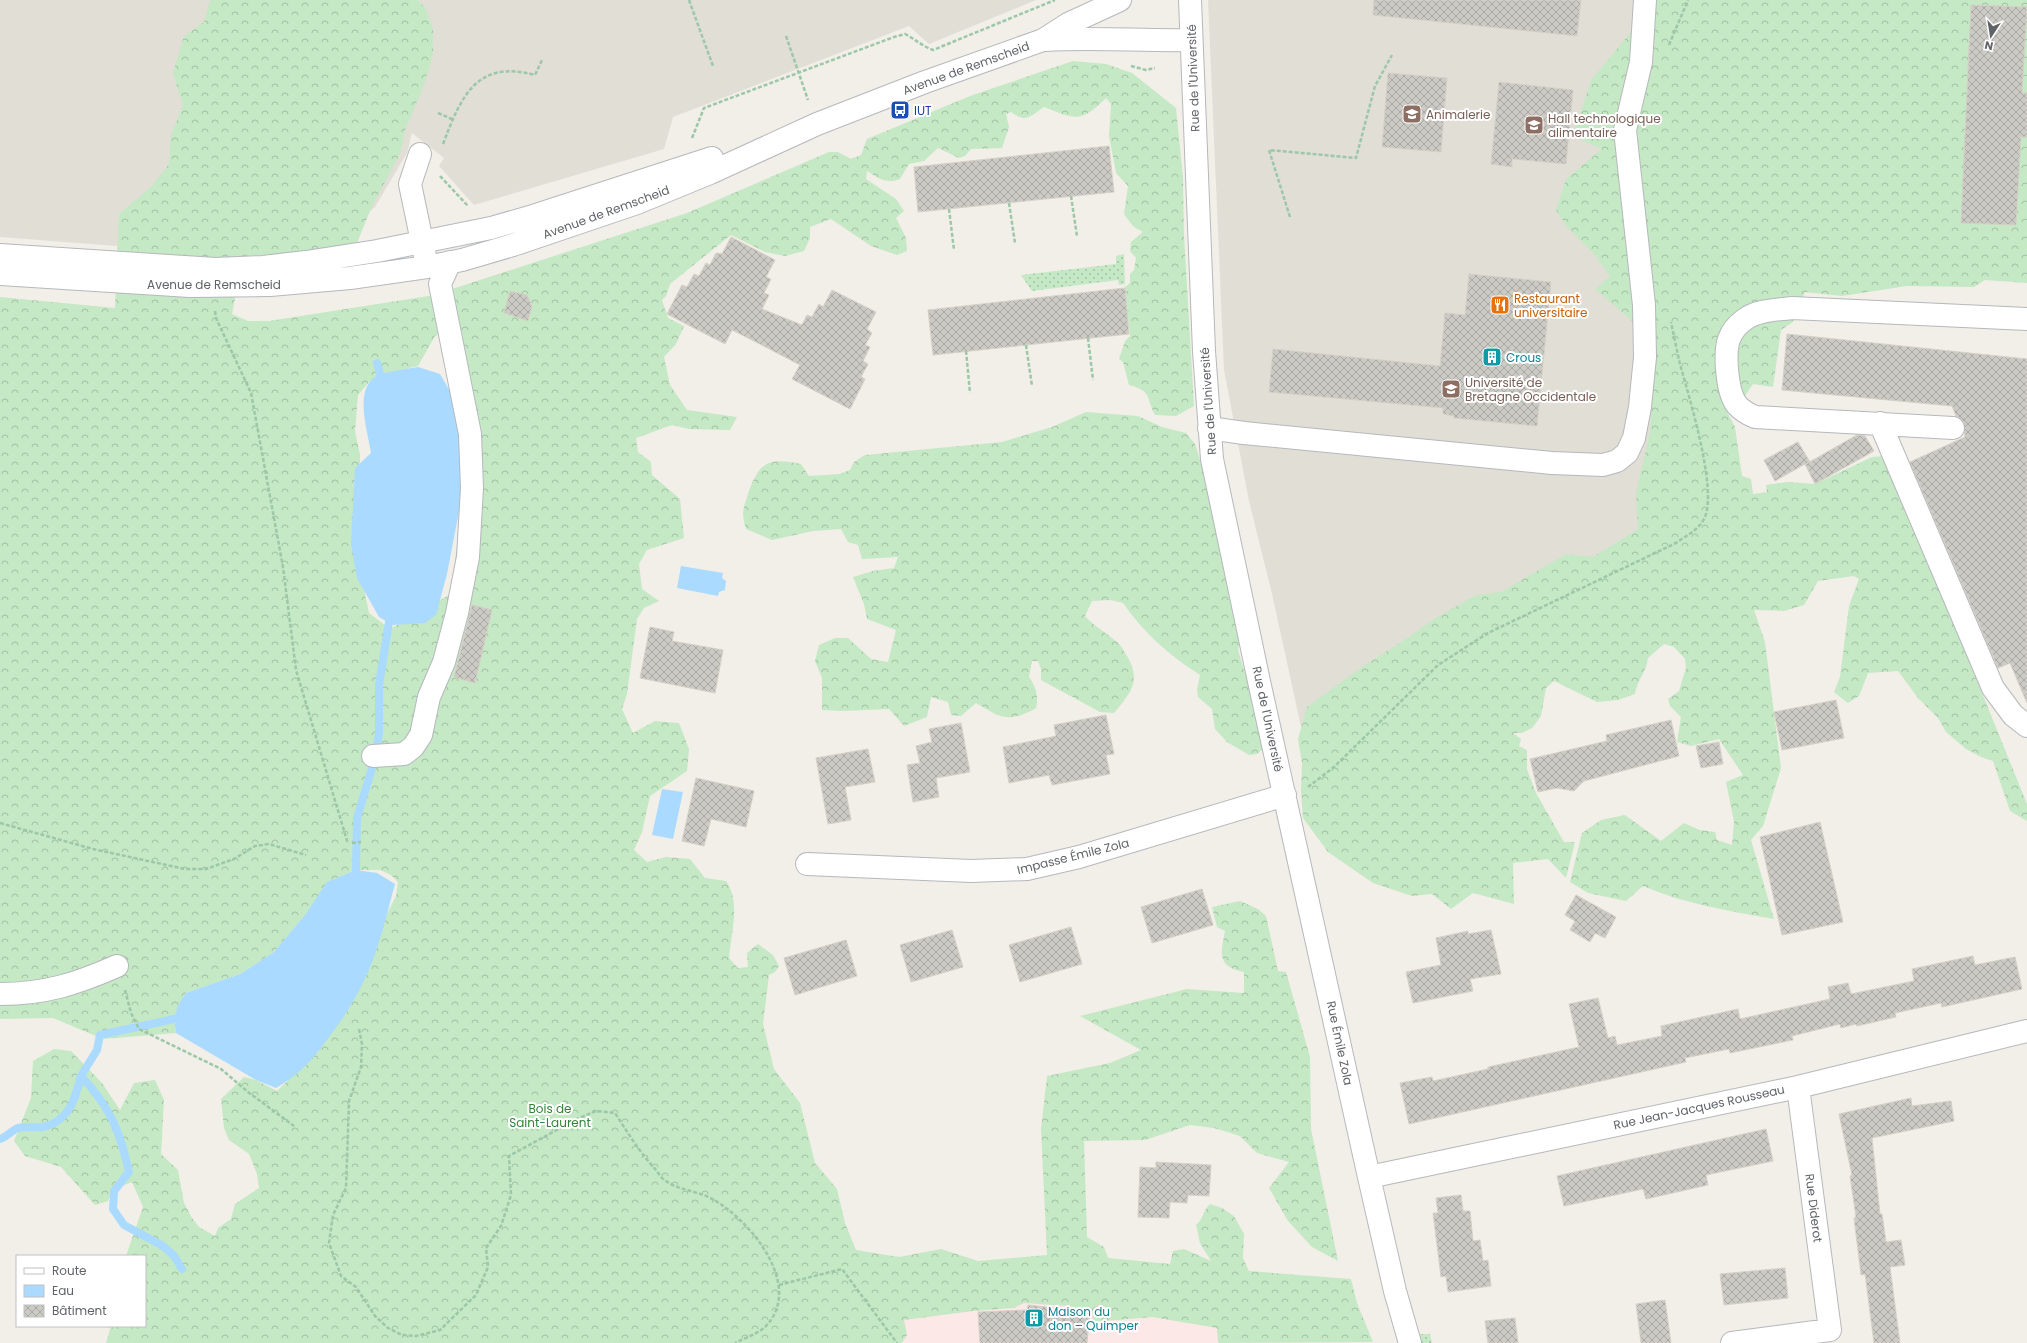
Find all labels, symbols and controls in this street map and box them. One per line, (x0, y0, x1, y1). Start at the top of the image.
north arrow (1971, 16, 2011, 56)
street label: Rue de l'Université (1183, 24, 1203, 132)
street label: Avenue de Remscheid (900, 37, 1032, 99)
text: N (1983, 37, 1995, 54)
bus stop icon: IUT (889, 99, 911, 121)
place label: IUT (914, 102, 932, 119)
school or university icon: Animalerie (1401, 103, 1423, 125)
place label: Animalerie (1426, 106, 1490, 123)
place label: Hall technologique alimentaire (1548, 110, 1661, 141)
school or university icon: Hall technologique alimentaire (1523, 114, 1545, 136)
street label: Avenue de Remscheid (540, 181, 672, 243)
street label: Avenue de Remscheid (147, 276, 281, 293)
place label: Restaurant universitaire (1514, 290, 1588, 321)
restaurant icon: Restaurant universitaire (1489, 294, 1511, 316)
building icon: Crous (1481, 346, 1503, 368)
street label: Rue de l'Université (1196, 347, 1220, 455)
place label: Crous (1506, 349, 1541, 366)
place label: Université de Bretagne Occidentale (1465, 374, 1596, 405)
school or university icon: Université de Bretagne Occidentale (1440, 378, 1462, 400)
street label: Rue de l'Université (1248, 665, 1288, 773)
street label: Impasse Émile Zola (1015, 834, 1131, 878)
street label: Rue Émile Zola (1323, 999, 1357, 1087)
street label: Rue Jean-Jacques Rousseau (1612, 1081, 1786, 1133)
park label: Bois de Saint-Laurent (509, 1100, 591, 1131)
street label: Rue Diderot (1801, 1173, 1827, 1243)
legend (16, 1255, 146, 1327)
text: Route (52, 1262, 86, 1279)
text: Eau (52, 1282, 74, 1299)
text: Bâtiment (52, 1302, 107, 1319)
place label: Maison du don – Quimper (1048, 1303, 1139, 1334)
building icon: Maison du don – Quimper (1023, 1307, 1045, 1329)

